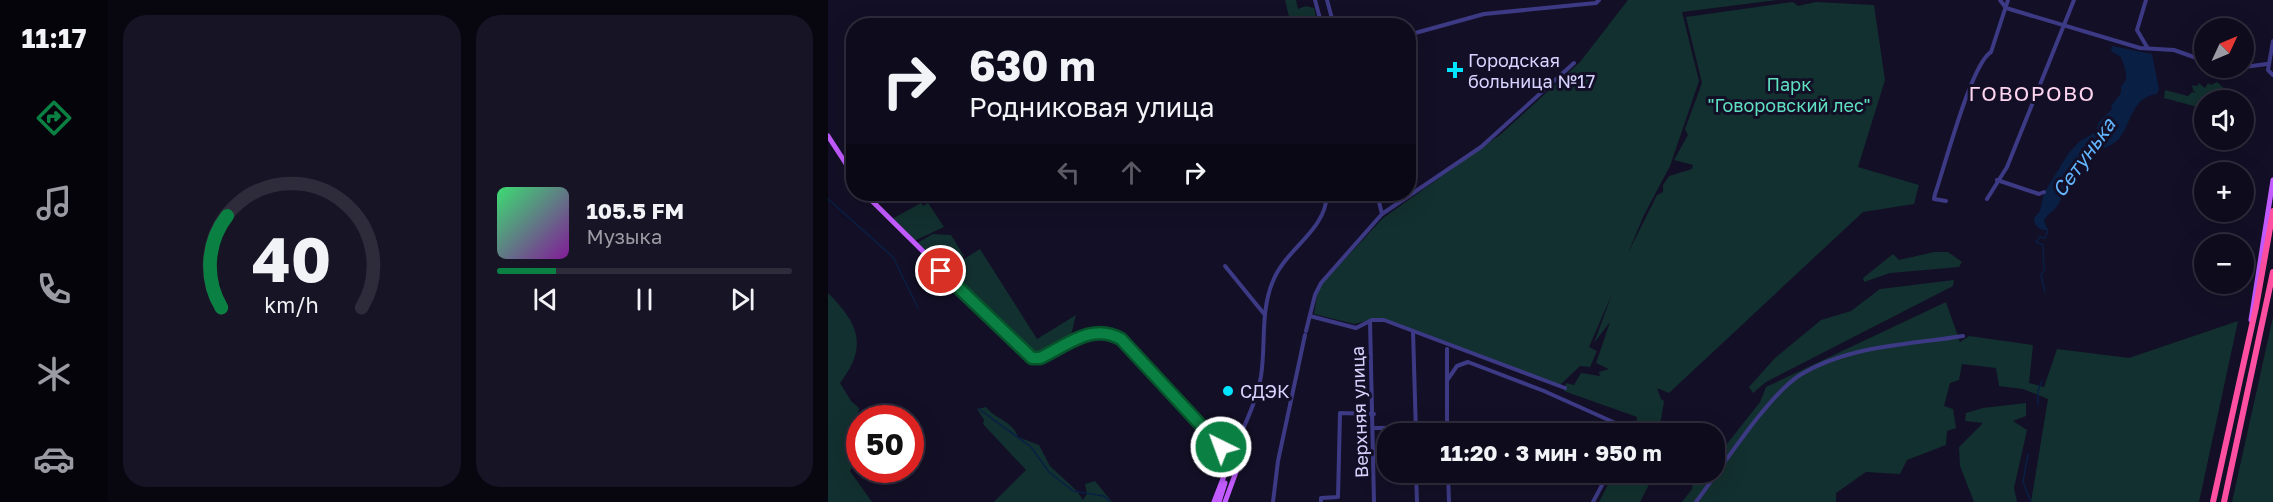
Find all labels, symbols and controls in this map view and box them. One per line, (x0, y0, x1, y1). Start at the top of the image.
north arrow (2194, 18, 2254, 78)
map controls (2194, 18, 2254, 294)
text: 11:17 (21, 22, 87, 54)
text: 630 m (969, 40, 1096, 90)
icon: right (870, 42, 948, 120)
place label: Городская больница №17 (1468, 49, 1595, 92)
marker: Городская больница №17 (1446, 61, 1464, 79)
park label: Парк "Говоровский лес" (1707, 73, 1871, 116)
district label: ГОВОРОВО (1969, 80, 2095, 106)
button: sound (2194, 90, 2254, 150)
text: Родниковая улица (969, 91, 1215, 123)
icon: directions (33, 97, 75, 139)
water label: Сетунька (2046, 112, 2121, 202)
icon: left (1052, 156, 1085, 189)
icon: ahead (1115, 156, 1148, 189)
icon: right (1178, 156, 1211, 189)
button: + (2194, 162, 2254, 222)
icon: music (33, 182, 75, 224)
text: 105.5 FM (587, 197, 684, 224)
text: 40 (252, 221, 332, 296)
text: Музыка (587, 224, 662, 248)
button: − (2194, 234, 2254, 294)
pin (915, 245, 966, 296)
icon: arrive (924, 254, 957, 287)
icon: phone (33, 268, 75, 310)
icon: previous (529, 283, 562, 316)
icon: pause (628, 283, 661, 316)
icon: next (726, 283, 759, 316)
text: km/h (264, 292, 319, 318)
street label: Верхняя улица (1346, 346, 1372, 478)
icon: climate (33, 353, 75, 395)
place label: СДЭК (1240, 380, 1290, 402)
marker: СДЭК (1221, 384, 1235, 398)
speed limit sign: 50 (846, 405, 924, 483)
position arrow (1189, 415, 1253, 479)
icon: car (33, 438, 75, 480)
text: 11:20 · 3 мин · 950 m (1440, 439, 1662, 466)

